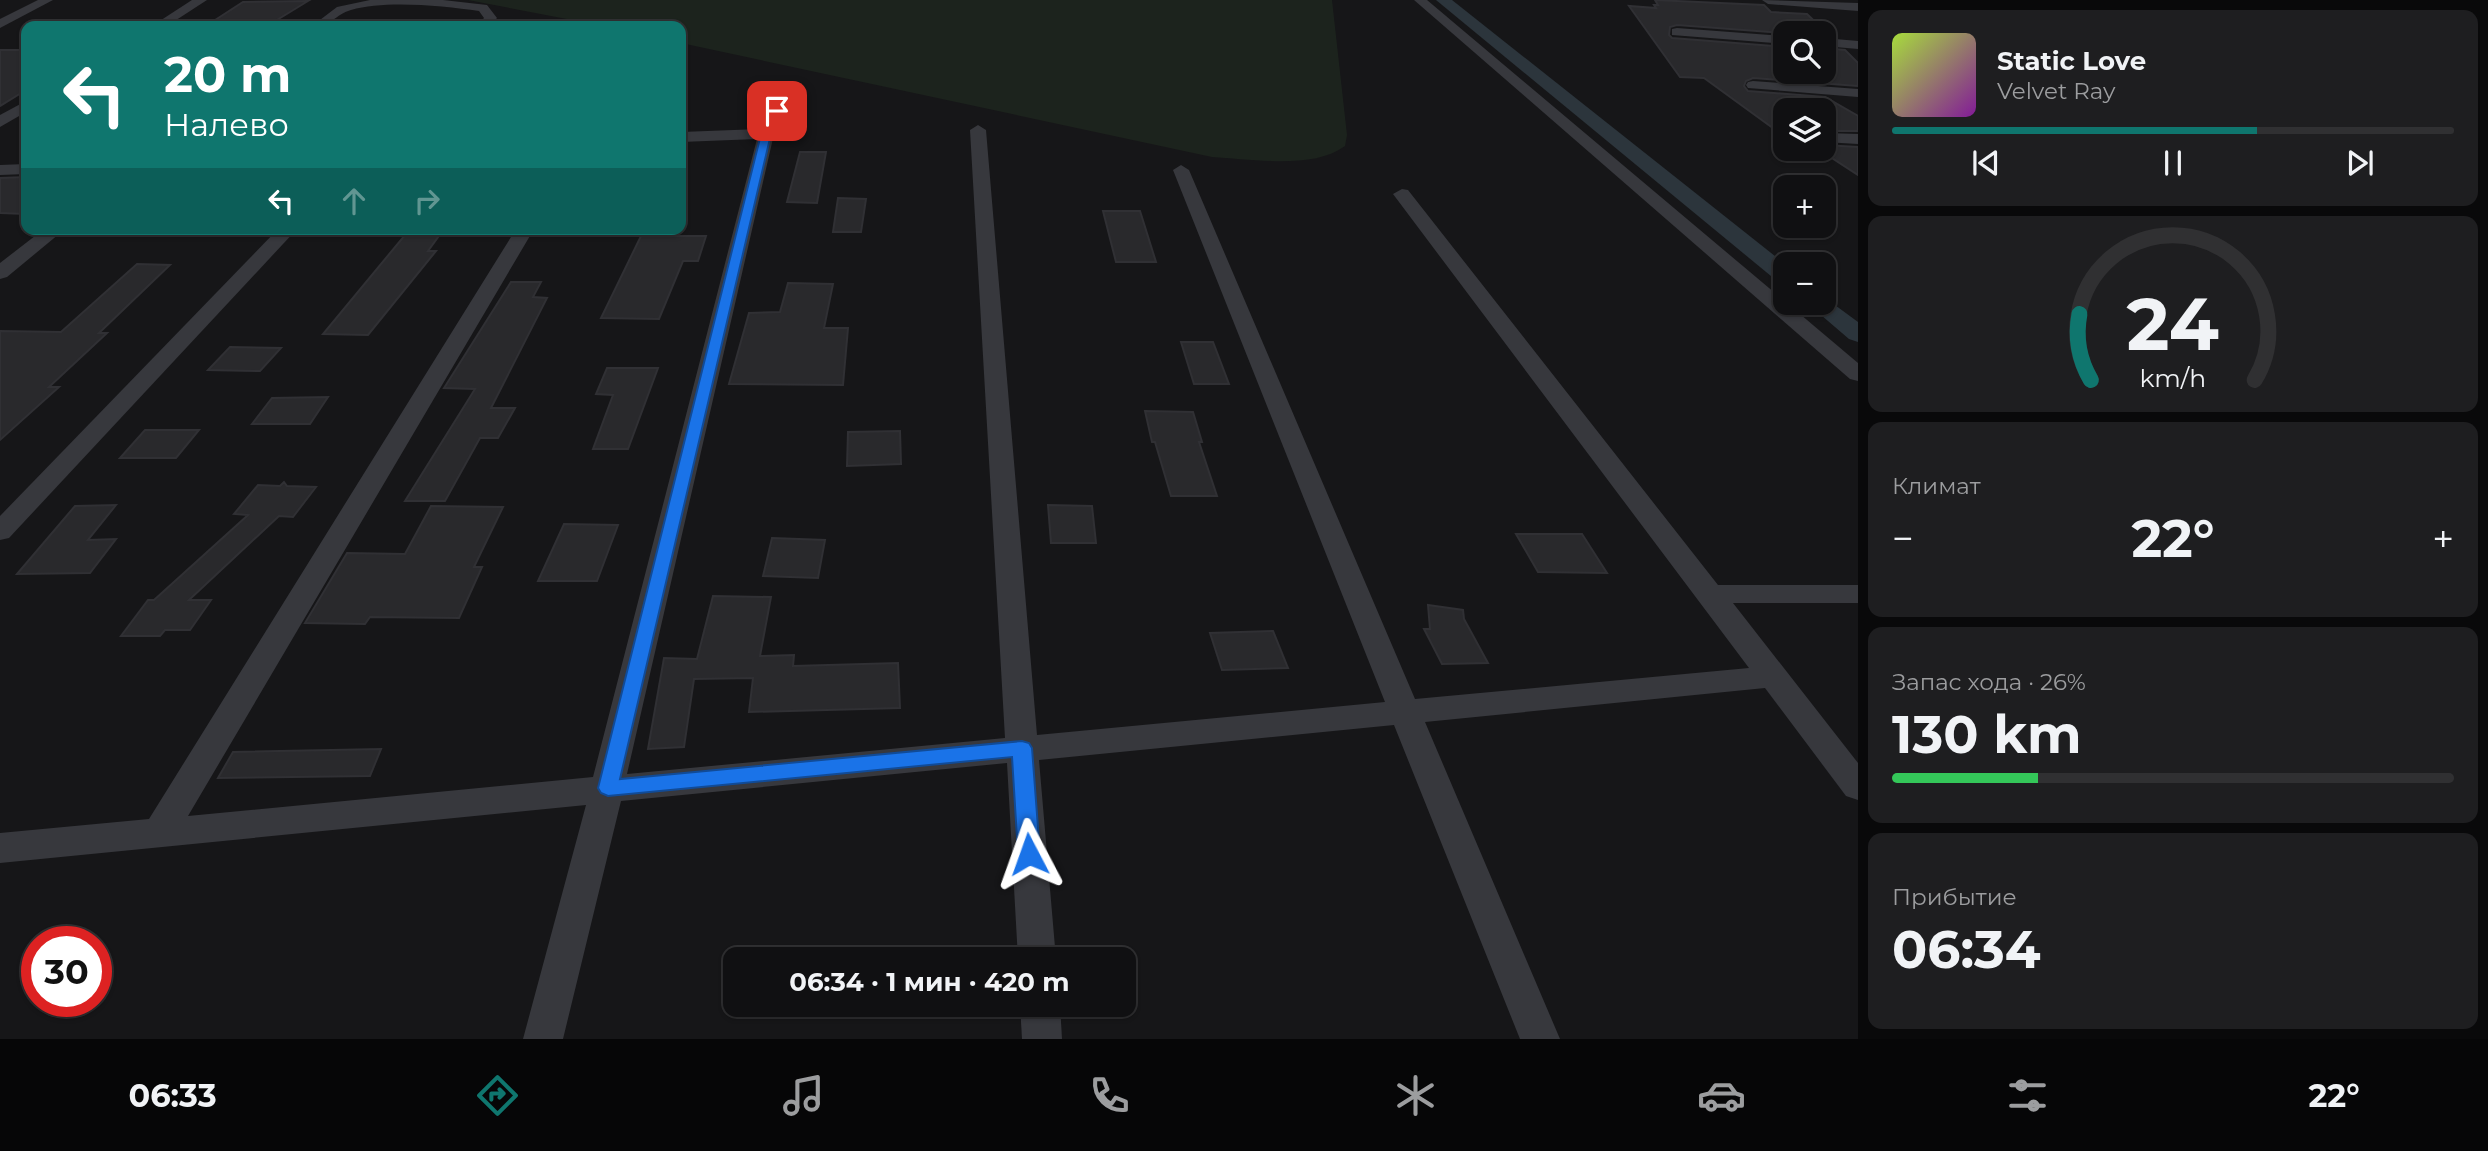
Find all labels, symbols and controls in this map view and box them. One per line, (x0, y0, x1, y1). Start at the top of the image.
map controls (1773, 21, 1836, 315)
button: search (1773, 21, 1836, 84)
text: 20 m (164, 45, 291, 104)
text: Static Love (1997, 45, 2146, 77)
icon: left (49, 49, 140, 140)
text: Velvet Ray (1997, 77, 2115, 105)
pin (747, 81, 807, 141)
icon: arrive (758, 92, 796, 130)
button: layers (1773, 98, 1836, 161)
text: Налево (164, 105, 289, 144)
icon: previous (1967, 144, 2005, 182)
icon: pause (2154, 144, 2192, 182)
icon: next (2341, 144, 2379, 182)
button: + (1773, 175, 1836, 238)
icon: left (262, 182, 300, 220)
icon: ahead (335, 182, 373, 220)
icon: right (408, 182, 446, 220)
button: − (1773, 252, 1836, 315)
text: 24 (2127, 280, 2219, 368)
text: km/h (2140, 362, 2206, 392)
text: Климат (1892, 472, 1981, 500)
text: 22° (2131, 507, 2215, 570)
text: − (1892, 515, 1914, 562)
text: + (2432, 515, 2454, 562)
text: Запас хода · 26% (1892, 668, 2086, 696)
text: 130 km (1892, 703, 2082, 766)
position arrow (992, 817, 1066, 891)
text: Прибытие (1892, 883, 2017, 911)
text: 06:34 (1892, 918, 2041, 981)
speed limit sign: 30 (21, 926, 112, 1017)
text: 06:34 · 1 мин · 420 m (789, 966, 1070, 998)
icon: directions (473, 1071, 522, 1120)
icon: music (779, 1071, 828, 1120)
icon: phone (1085, 1071, 1134, 1120)
icon: climate (1391, 1071, 1440, 1120)
icon: car (1697, 1071, 1746, 1120)
icon: filters (2003, 1071, 2052, 1120)
text: 06:33 (128, 1076, 217, 1115)
text: 22° (2308, 1076, 2360, 1115)

